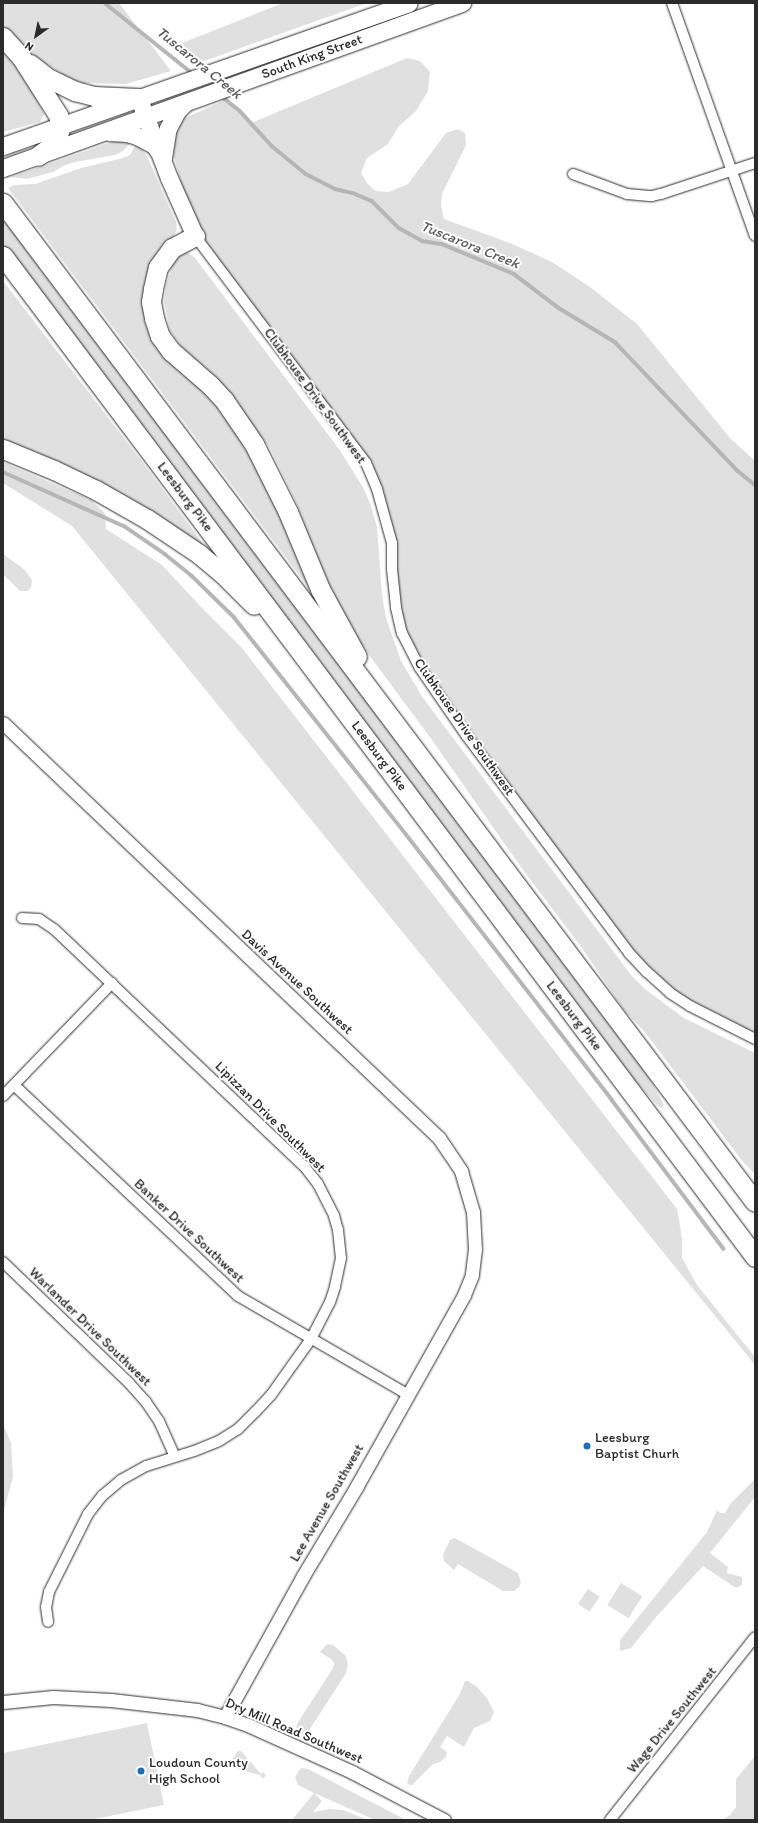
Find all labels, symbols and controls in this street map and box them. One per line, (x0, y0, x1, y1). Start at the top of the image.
north arrow (16, 16, 56, 56)
water label: Tuscarora Creek (153, 23, 245, 103)
street label: South King Street (259, 31, 365, 83)
text: N (23, 39, 36, 54)
water label: Tuscarora Creek (418, 217, 522, 273)
street label: Clubhouse Drive Southwest (260, 325, 370, 467)
street label: Leesburg Pike (153, 459, 217, 535)
street label: Clubhouse Drive Southwest (410, 655, 518, 799)
street label: Leesburg Pike (347, 718, 411, 794)
street label: Davis Avenue Southwest (238, 926, 356, 1038)
street label: Leesburg Pike (542, 978, 606, 1054)
street label: Lipizzan Drive Southwest (211, 1058, 329, 1176)
street label: Banker Drive Southwest (131, 1176, 247, 1286)
street label: Warlander Drive Southwest (25, 1264, 155, 1390)
place label: Leesburg Baptist Churh (595, 1430, 679, 1462)
street label: Lee Avenue Southwest (286, 1441, 368, 1565)
marker: Leesburg Baptist Churh (582, 1441, 592, 1451)
street label: Wage Drive Southwest (624, 1663, 720, 1777)
street label: Dry Mill Road Southwest (223, 1695, 365, 1767)
place label: Loudoun County High School (149, 1755, 248, 1788)
marker: Loudoun County High School (136, 1766, 146, 1776)

